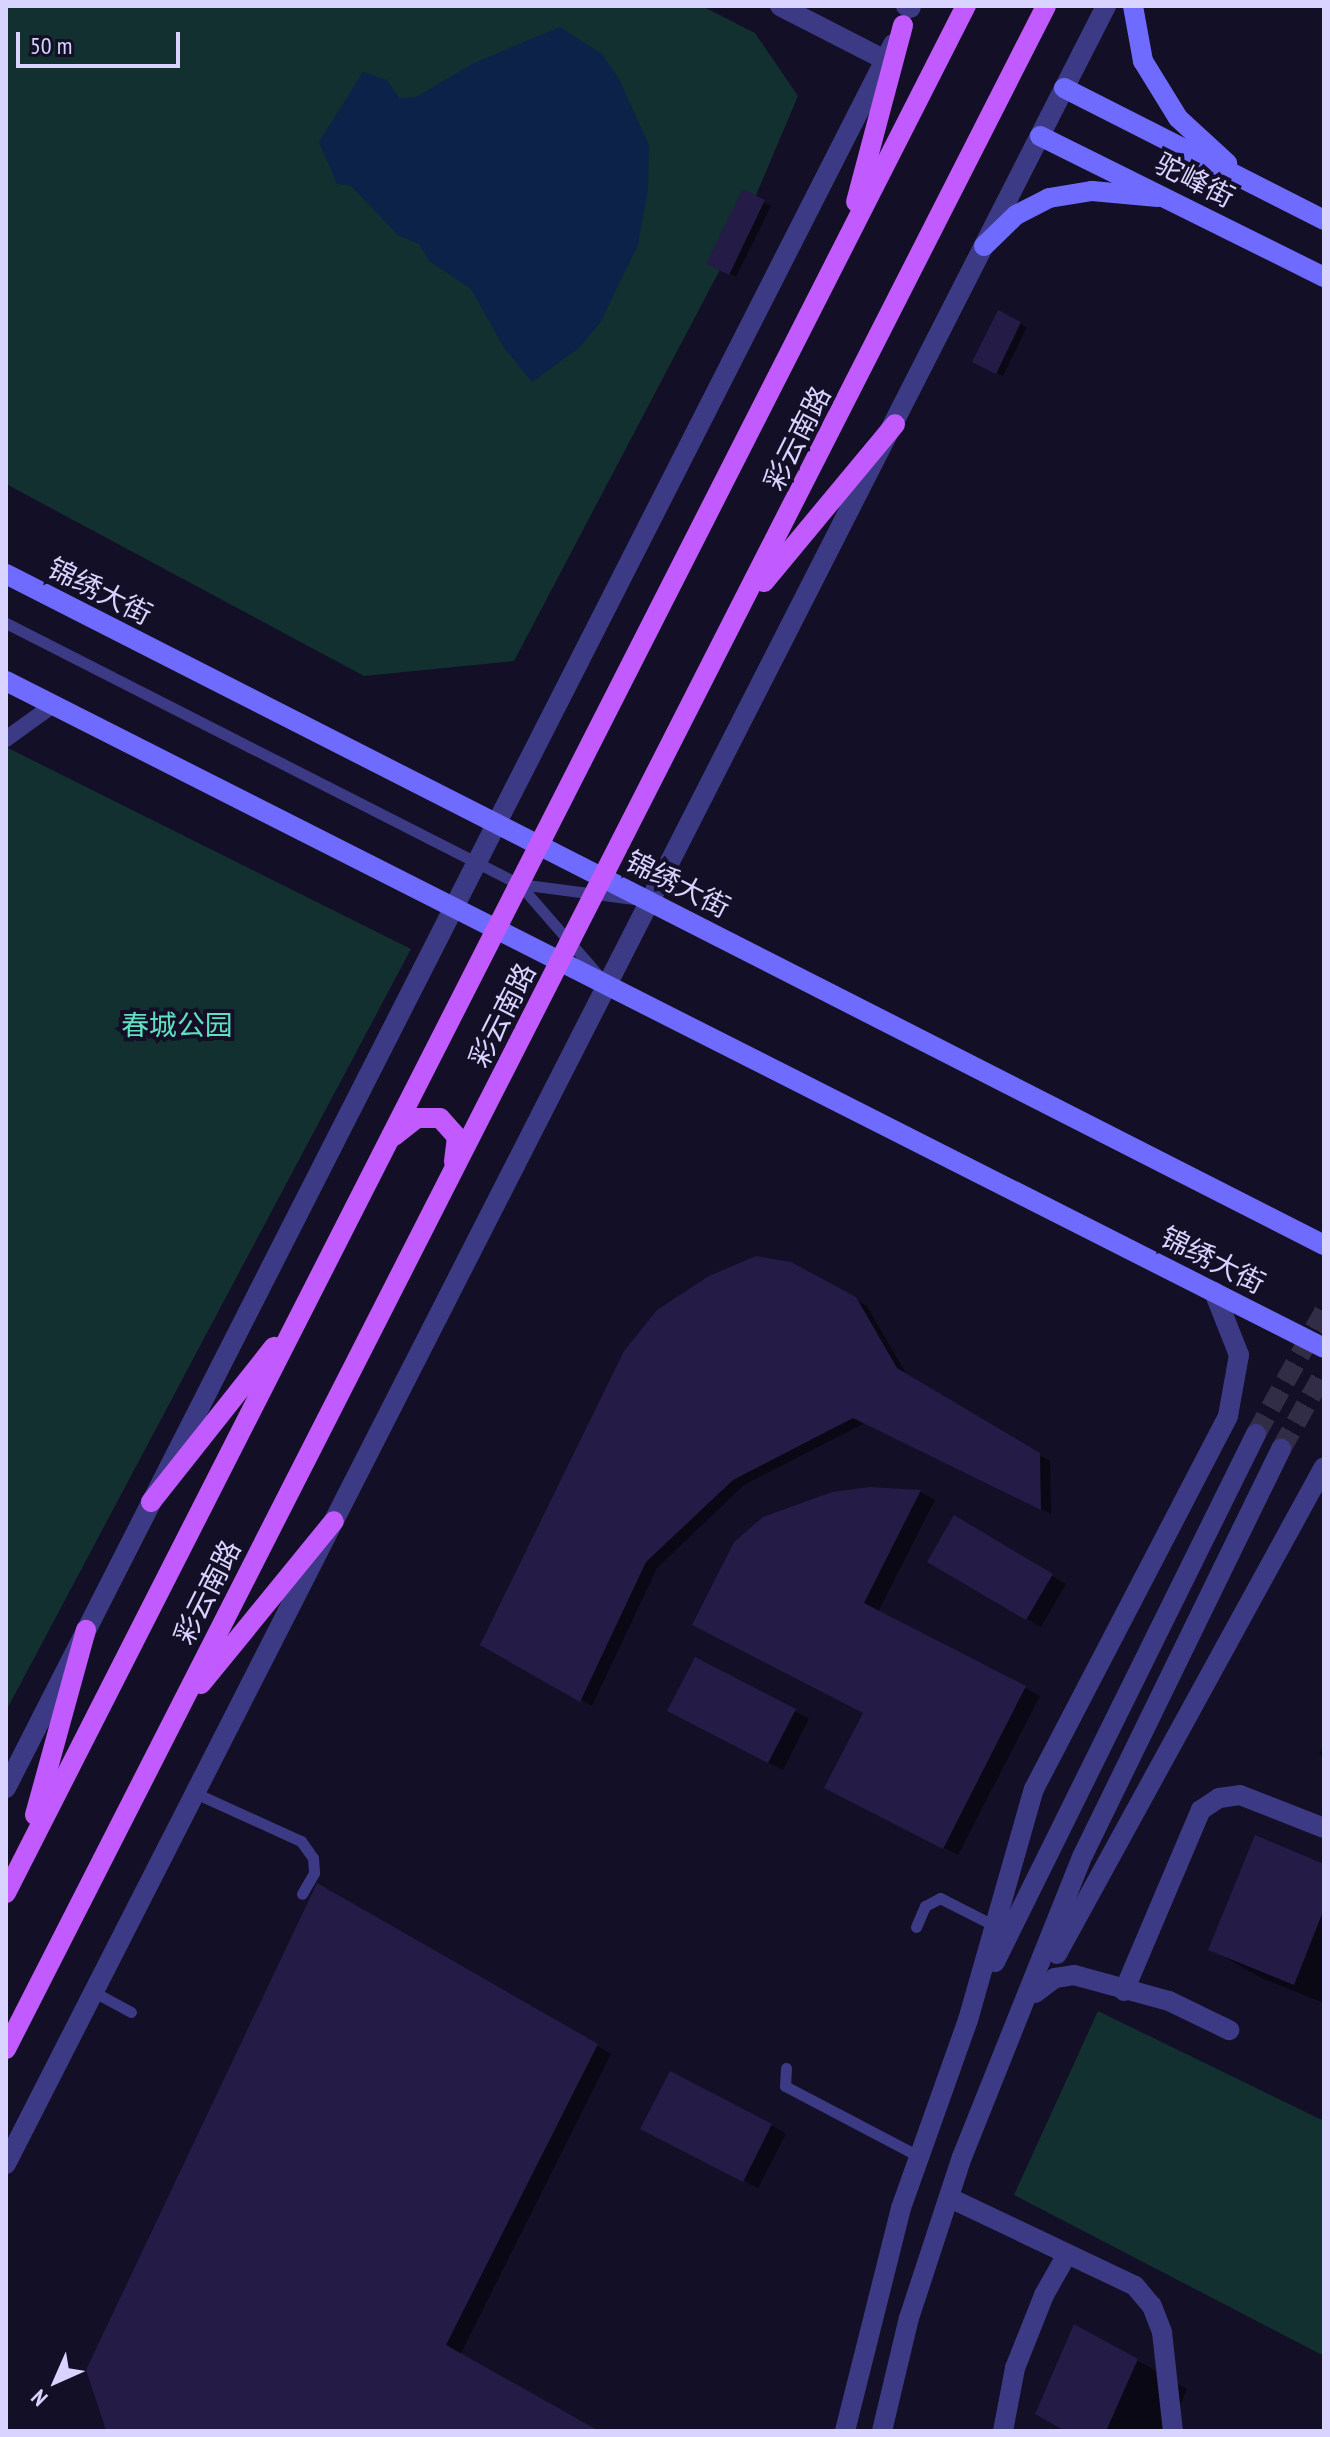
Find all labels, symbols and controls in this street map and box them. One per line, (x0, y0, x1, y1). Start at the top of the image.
scale bar (20, 16, 184, 66)
text: 50 m (30, 30, 72, 61)
street label: 驼峰街 (1150, 146, 1240, 214)
street label: 彩云南路 (757, 380, 837, 496)
street label: 锦绣大街 (42, 551, 158, 631)
street label: 锦绣大街 (620, 844, 736, 924)
street label: 彩云南路 (462, 957, 542, 1073)
park label: 春城公园 (121, 1008, 233, 1042)
street label: 锦绣大街 (1155, 1220, 1271, 1300)
street label: 彩云南路 (167, 1534, 247, 1650)
north arrow (16, 2341, 96, 2421)
text: N (25, 2384, 53, 2412)

